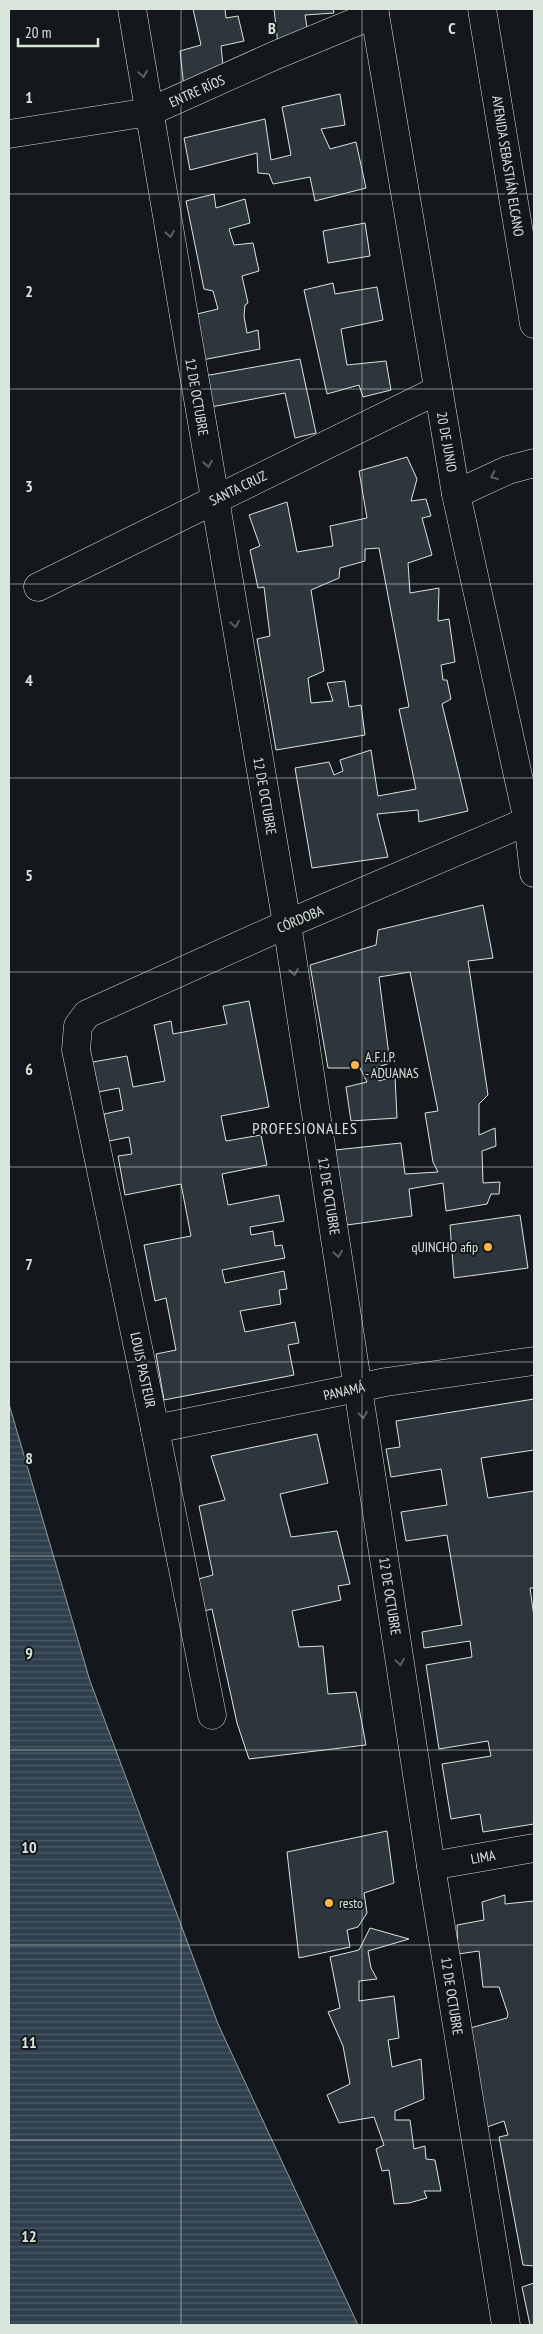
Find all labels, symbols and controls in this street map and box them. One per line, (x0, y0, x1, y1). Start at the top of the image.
scale bar (18, 15, 98, 47)
text: B (268, 18, 276, 38)
text: C (448, 18, 456, 38)
text: 20 m (25, 23, 51, 42)
one-way arrow (137, 70, 147, 78)
street label: ENTRE RÍOS (166, 71, 228, 111)
text: 1 (25, 87, 33, 107)
street label: AVENIDA SEBASTIÁN ELCANO (488, 94, 528, 238)
one-way arrow (164, 230, 174, 239)
text: 2 (25, 281, 33, 301)
street label: 12 DE OCTUBRE (181, 357, 213, 437)
street label: 20 DE JUNIO (433, 410, 461, 474)
one-way arrow (202, 460, 213, 468)
street label: SANTA CRUZ (206, 466, 270, 510)
one-way arrow (490, 470, 499, 481)
text: 3 (25, 476, 33, 496)
one-way arrow (230, 620, 240, 628)
text: 4 (25, 670, 33, 690)
street label: 12 DE OCTUBRE (249, 756, 281, 836)
text: 5 (25, 865, 33, 885)
street label: CÓRDOBA (274, 901, 326, 937)
one-way arrow (289, 968, 299, 977)
place label: A.F.I.P. - ADUANAS (365, 1048, 419, 1082)
text: 6 (25, 1059, 33, 1079)
marker: A.F.I.P. - ADUANAS (349, 1059, 361, 1071)
district label: PROFESIONALES (252, 1118, 358, 1138)
street label: 12 DE OCTUBRE (314, 1156, 344, 1236)
place label: qUINCHO afip (411, 1238, 478, 1256)
marker: qUINCHO afip (482, 1241, 494, 1253)
one-way arrow (332, 1250, 343, 1258)
text: 7 (25, 1254, 33, 1274)
street label: LOUIS PASTEUR (126, 1331, 160, 1410)
street label: PANAMÁ (322, 1377, 367, 1404)
one-way arrow (357, 1410, 367, 1419)
text: 8 (25, 1448, 33, 1468)
street label: 12 DE OCTUBRE (375, 1556, 405, 1636)
text: 9 (25, 1643, 33, 1663)
one-way arrow (394, 1658, 405, 1666)
text: 10 (21, 1837, 37, 1857)
street label: LIMA (469, 1846, 497, 1868)
place label: resto (339, 1894, 363, 1912)
marker: resto (323, 1897, 335, 1909)
street label: 12 DE OCTUBRE (437, 1956, 467, 2036)
text: 11 (21, 2032, 37, 2052)
text: 12 (21, 2226, 37, 2246)

